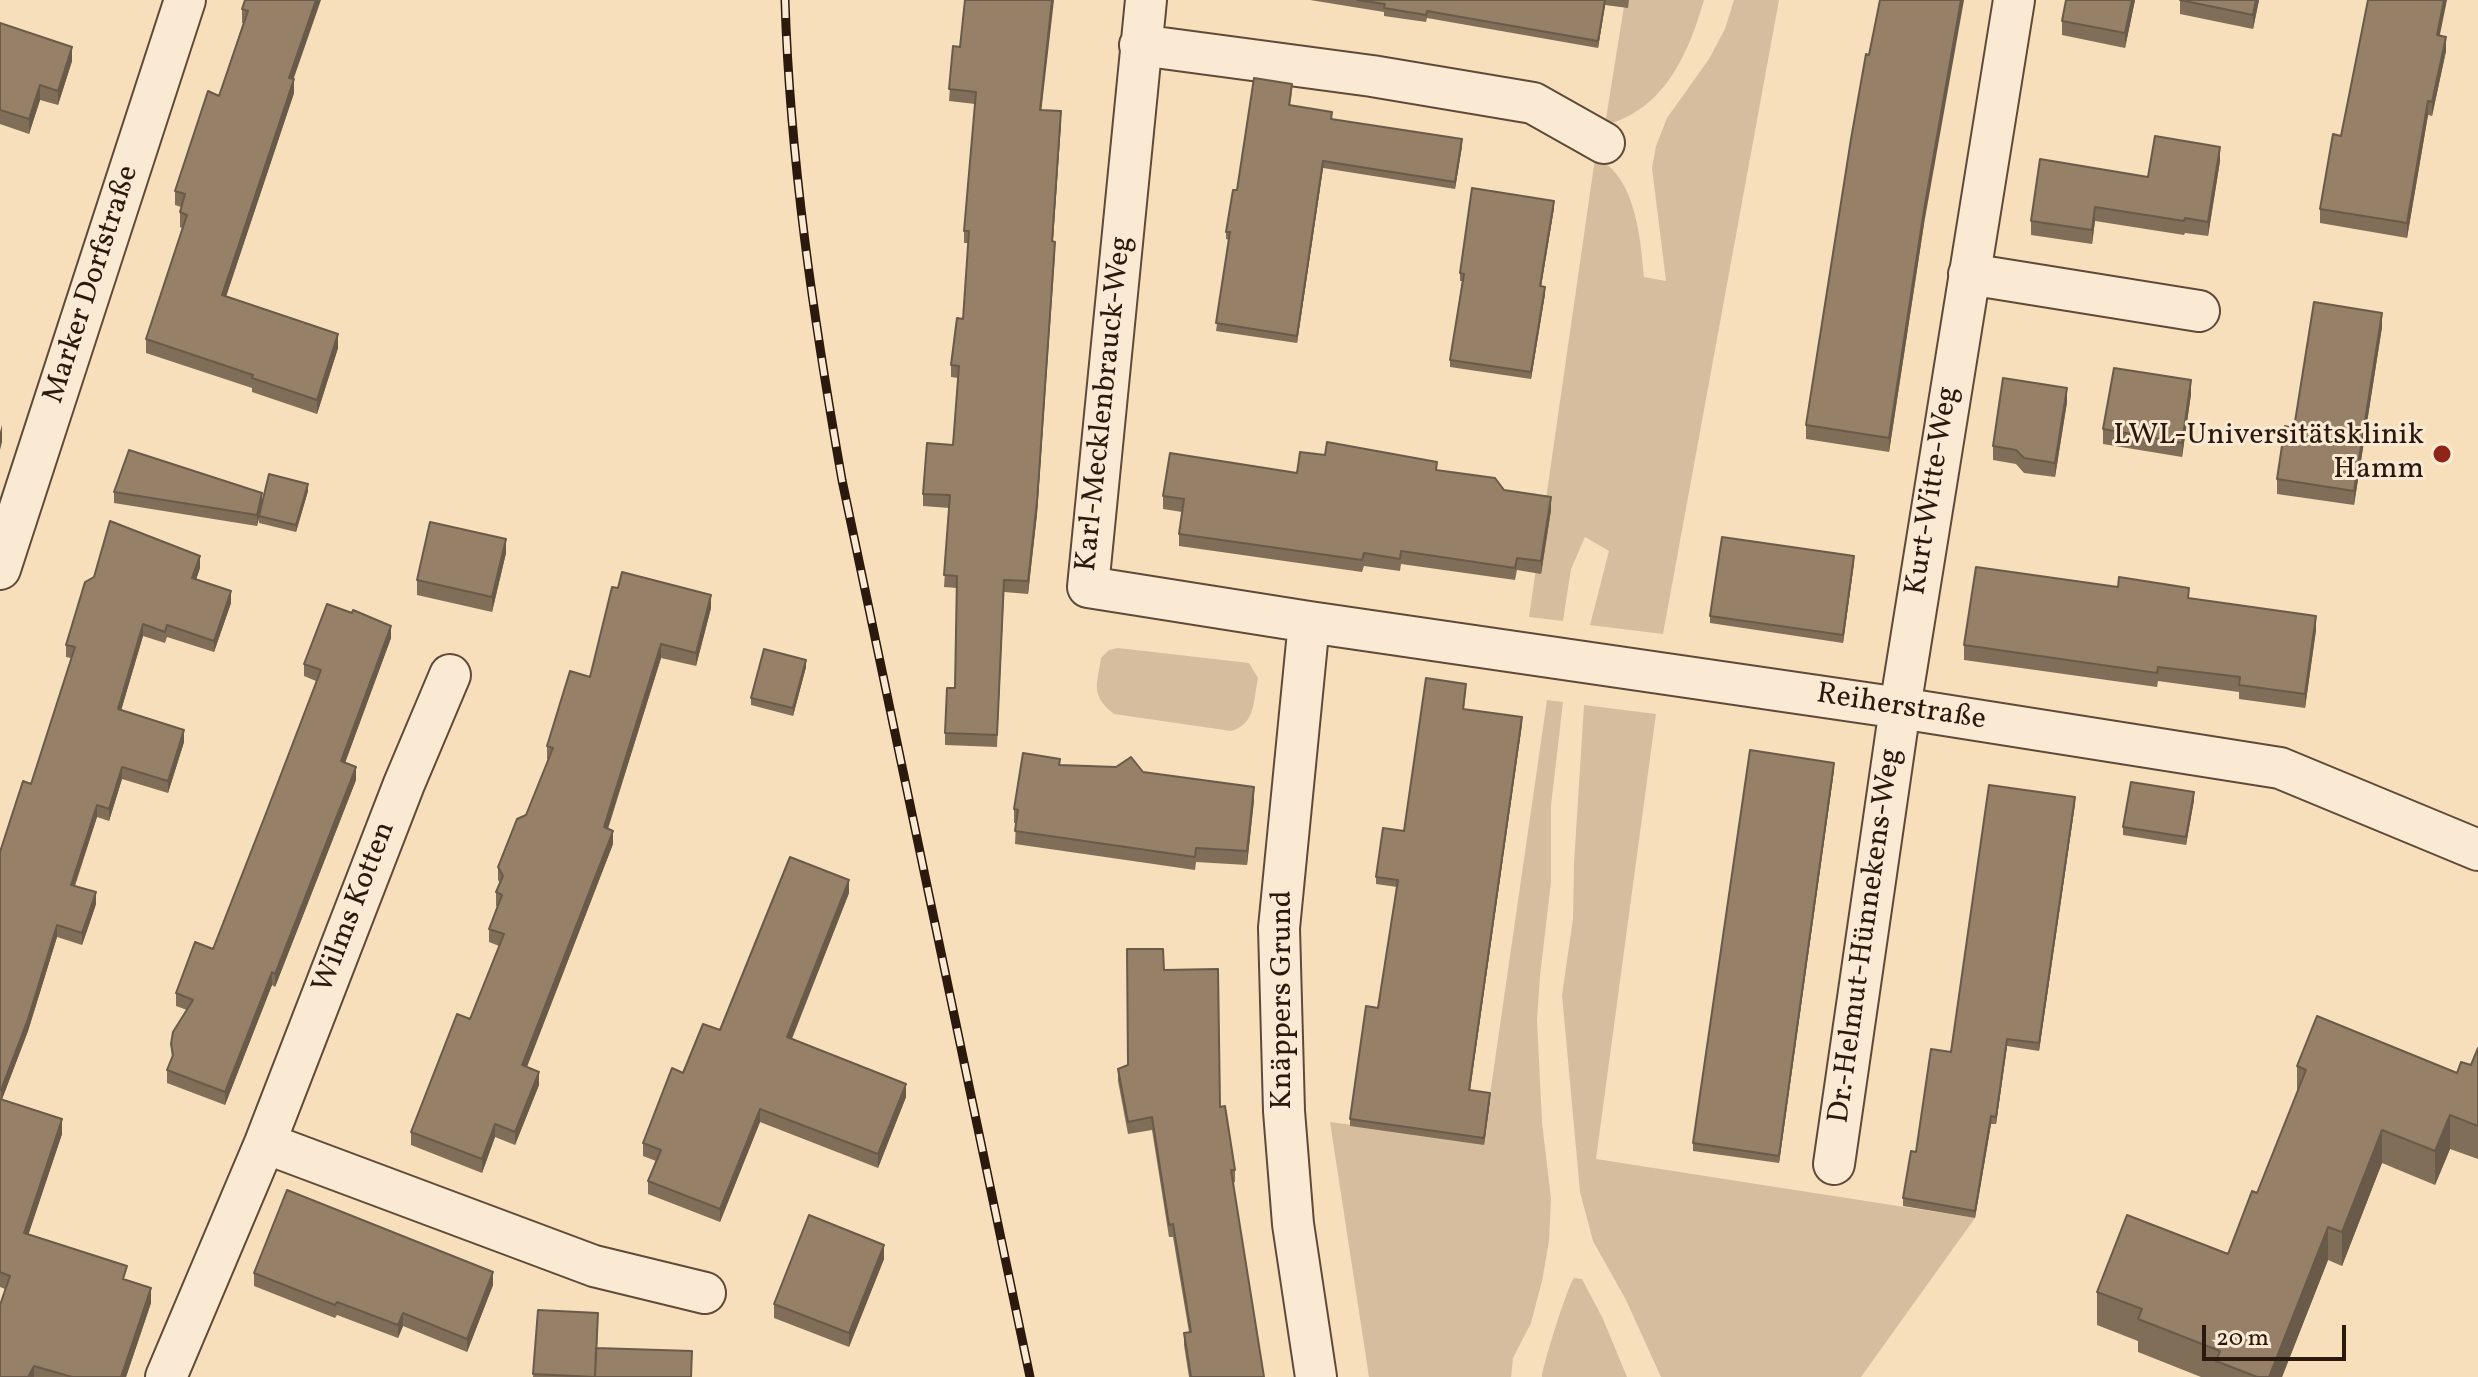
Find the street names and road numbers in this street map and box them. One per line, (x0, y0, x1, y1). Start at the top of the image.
street label: Marker Dorfstraße (38, 162, 148, 408)
street label: Karl-Mecklenbrauck-Weg (1070, 235, 1142, 573)
street label: Kurt-Witte-Weg (1900, 384, 1968, 598)
street label: Reiherstraße (1814, 678, 1988, 740)
street label: Dr.-Helmut-Hünnekens-Weg (1823, 746, 1911, 1126)
street label: Wilms Kotten (307, 817, 405, 999)
street label: Knäppers Grund (1266, 890, 1302, 1110)

